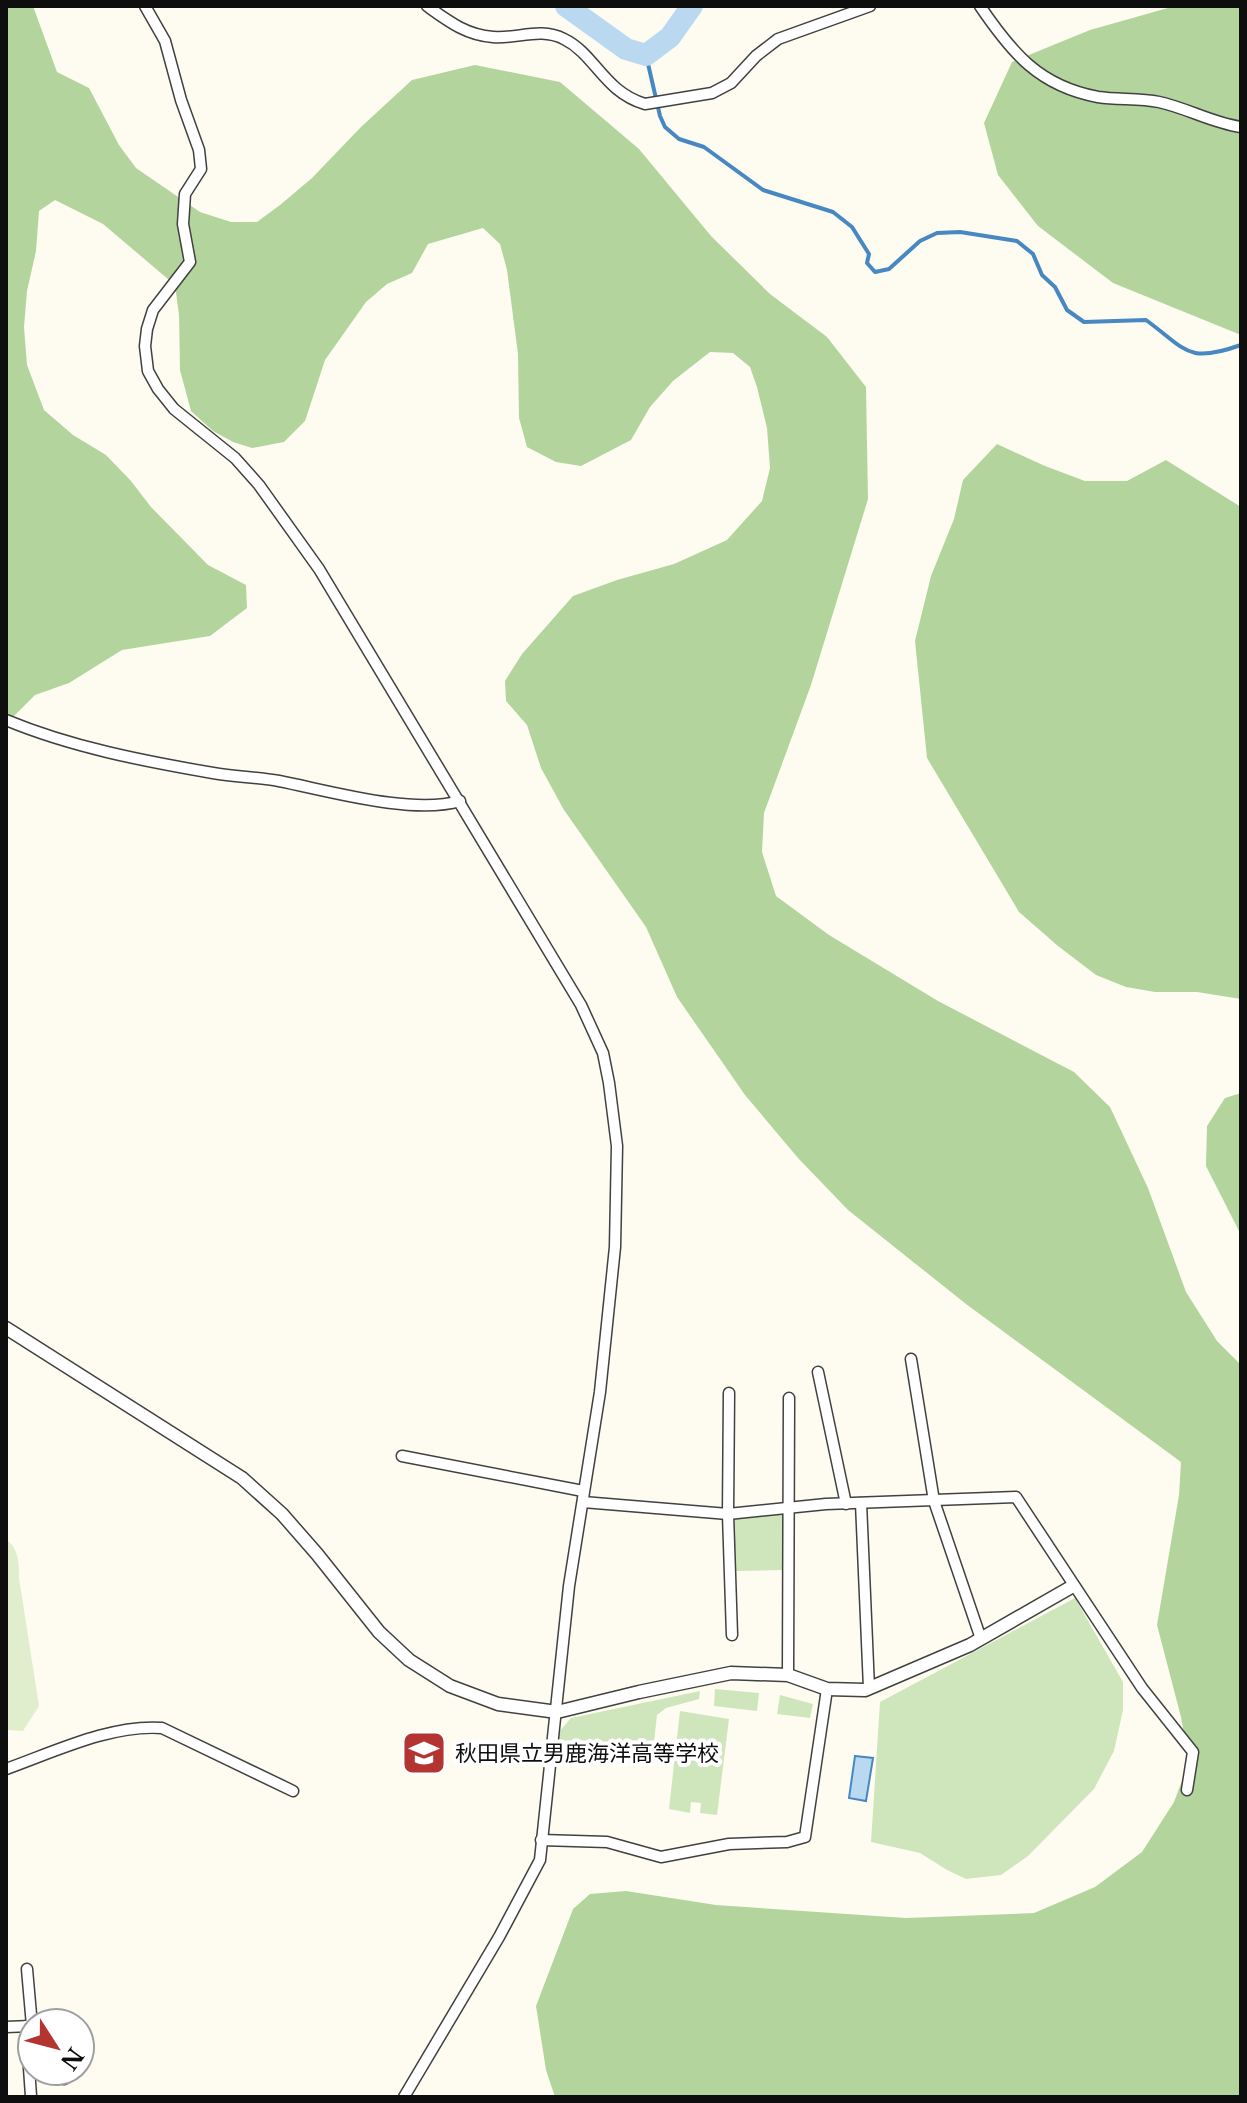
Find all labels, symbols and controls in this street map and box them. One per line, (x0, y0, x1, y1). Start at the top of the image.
school or university icon: 秋田県立男鹿海洋高等学校 (400, 1729, 448, 1777)
place label: 秋田県立男鹿海洋高等学校 (455, 1740, 719, 1767)
north arrow (16, 2007, 96, 2087)
text: N (55, 2042, 89, 2075)

